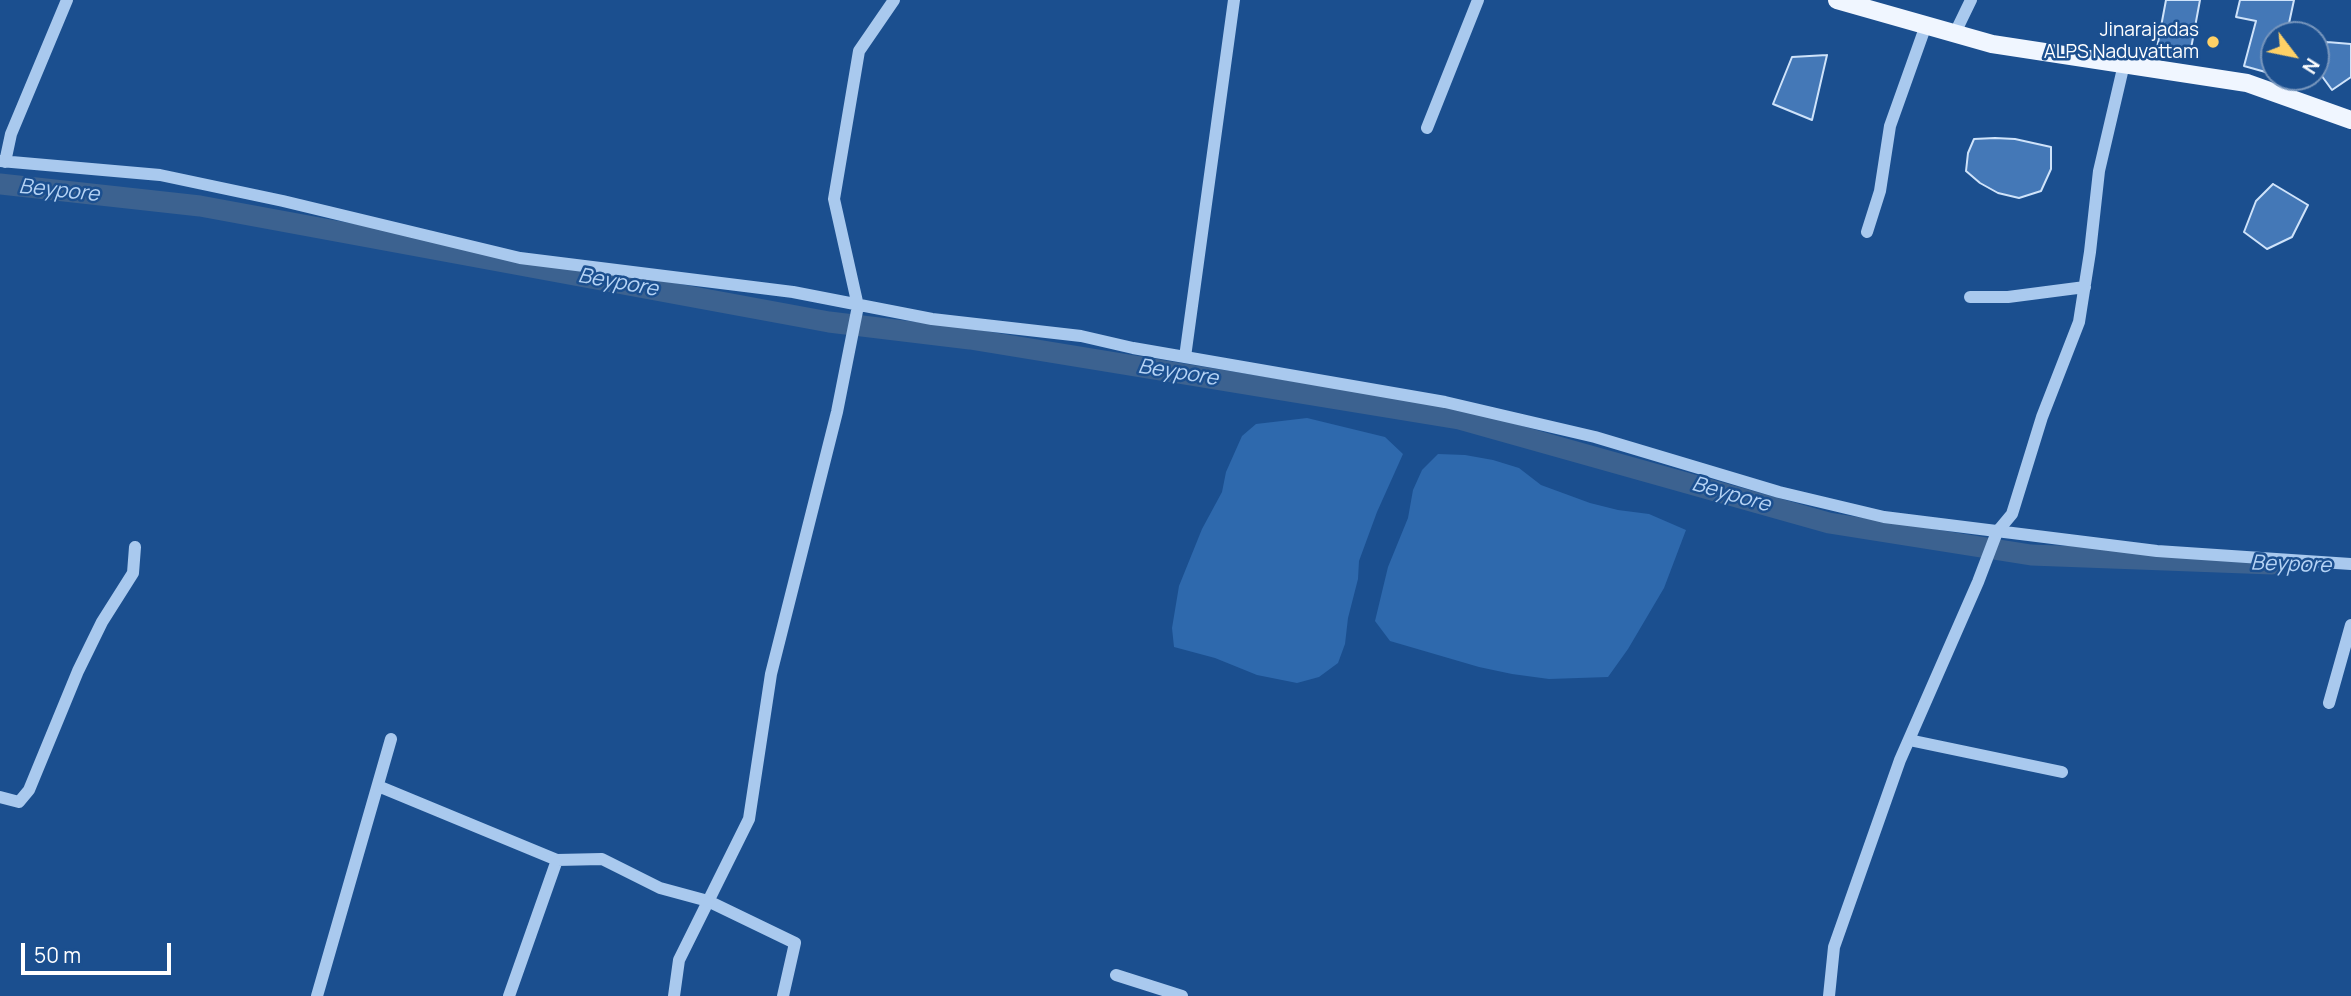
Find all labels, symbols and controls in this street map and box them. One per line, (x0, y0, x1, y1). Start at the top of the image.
place label: Jinarajadas ALPS Naduvattam (2044, 20, 2199, 64)
north arrow (2260, 21, 2330, 91)
marker: Jinarajadas ALPS Naduvattam (2205, 34, 2221, 50)
text: N (2296, 53, 2326, 79)
water label: Beypore (18, 174, 100, 208)
water label: Beypore (576, 264, 660, 302)
water label: Beypore (1136, 354, 1220, 392)
water label: Beypore (1689, 472, 1773, 518)
water label: Beypore (2250, 551, 2332, 579)
scale bar (24, 930, 175, 974)
text: 50 m (34, 941, 81, 969)

